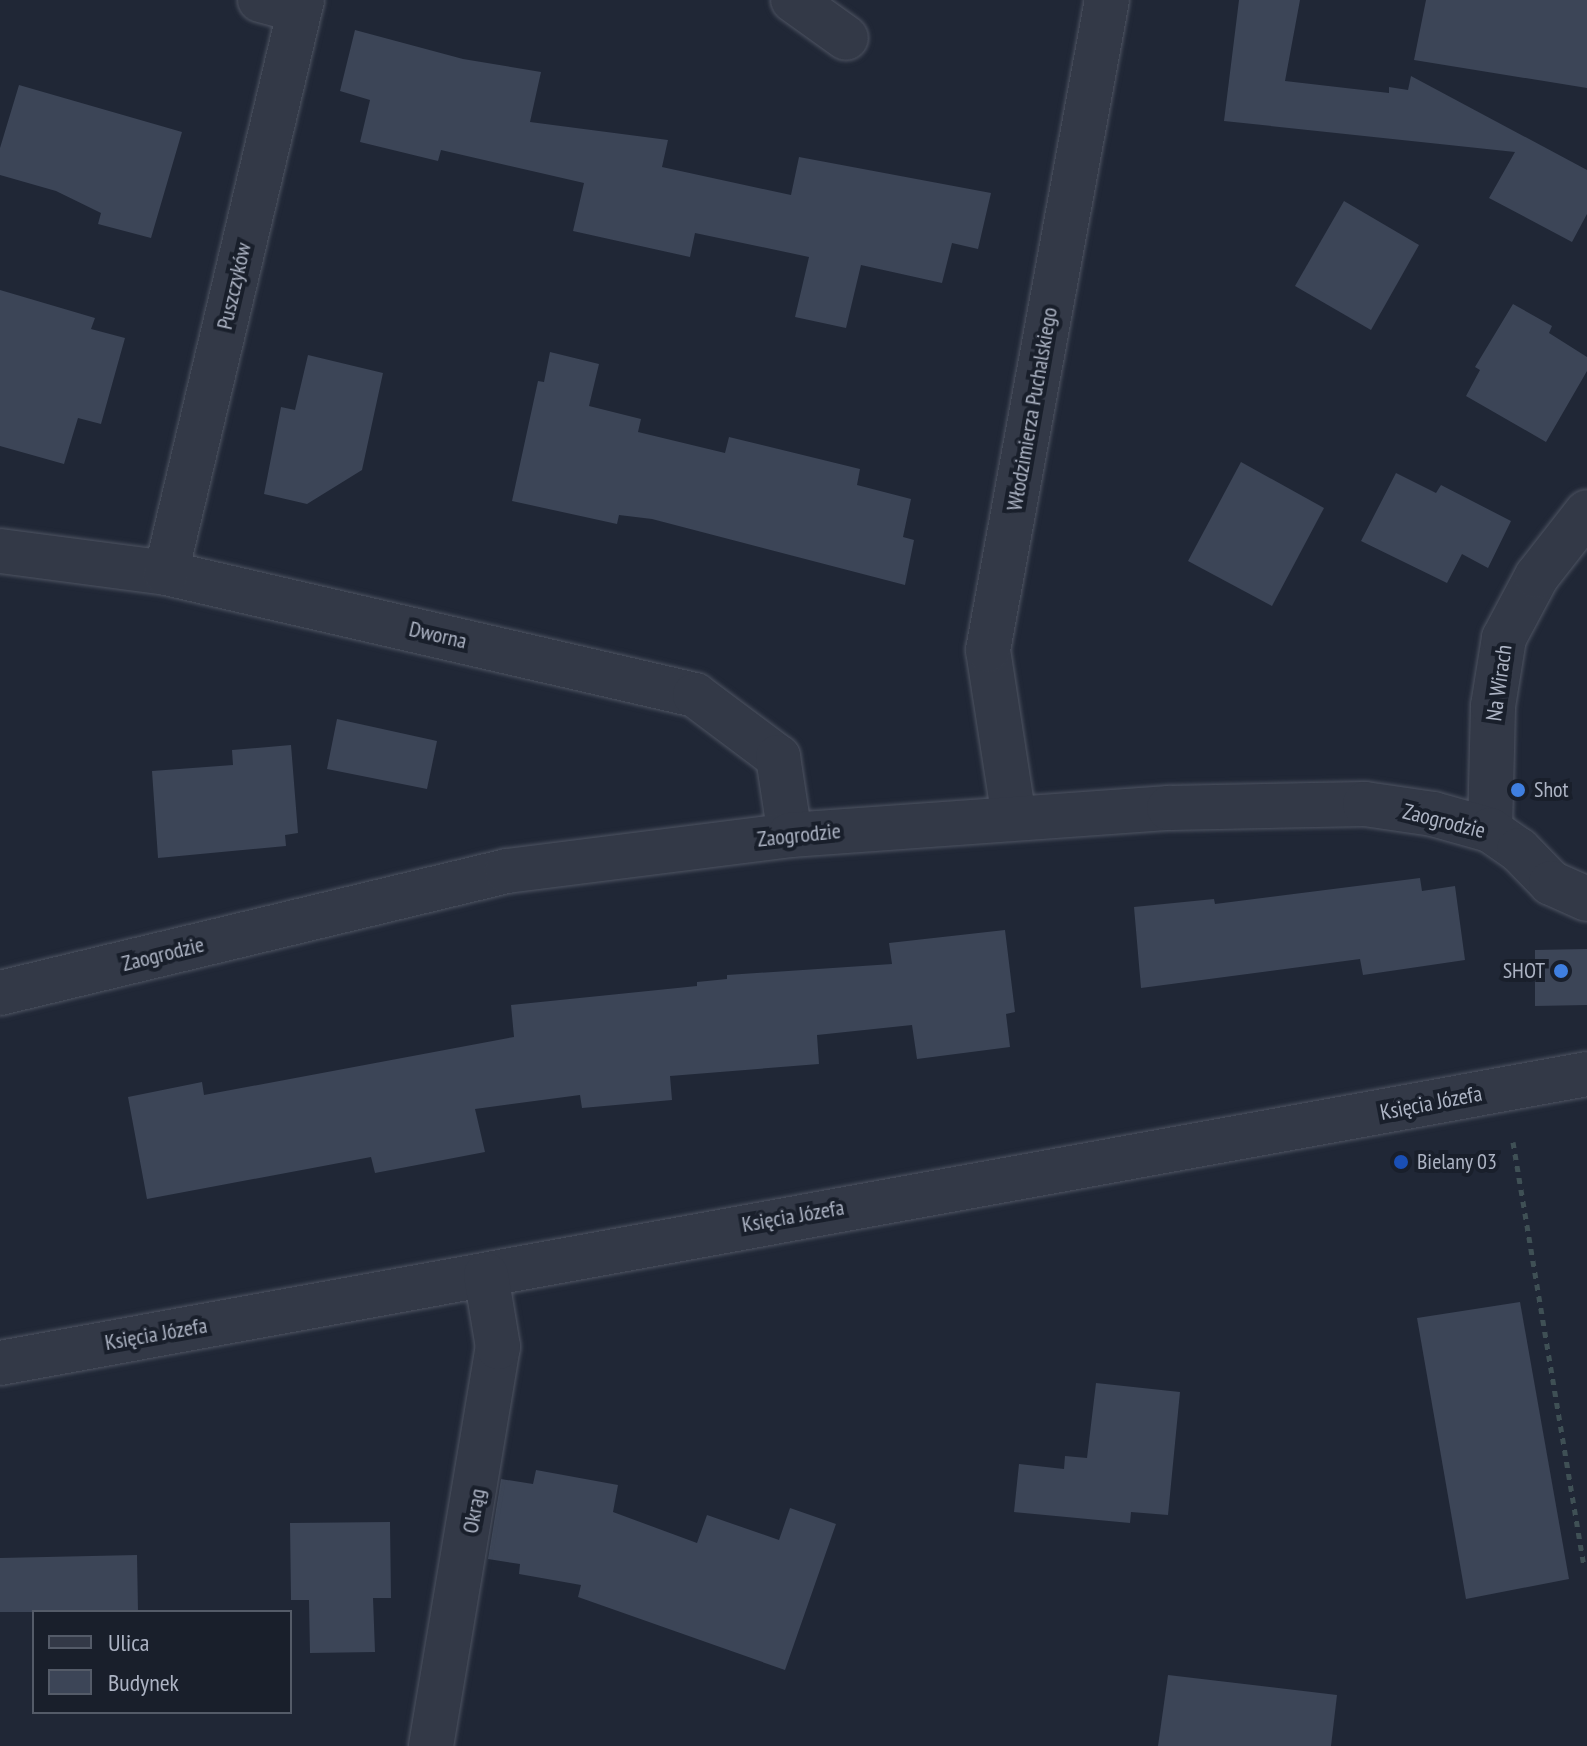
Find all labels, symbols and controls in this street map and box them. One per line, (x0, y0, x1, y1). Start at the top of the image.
street label: Puszczyków (211, 240, 257, 332)
street label: Włodzimierza Puchalskiego (1001, 305, 1063, 513)
street label: Dworna (407, 616, 469, 654)
street label: Na Wirach (1481, 643, 1517, 723)
place label: Shot (1534, 777, 1569, 803)
marker: Shot (1509, 781, 1527, 799)
street label: Zaogrodzie (1400, 798, 1488, 844)
street label: Zaogrodzie (756, 817, 842, 853)
street label: Zaogrodzie (119, 931, 207, 977)
place label: SHOT (1503, 958, 1545, 984)
marker: SHOT (1552, 962, 1570, 980)
street label: Księcia Józefa (1378, 1080, 1484, 1126)
place label: Bielany 03 (1417, 1149, 1498, 1175)
marker: Bielany 03 (1392, 1153, 1410, 1171)
street label: Księcia Józefa (740, 1194, 846, 1238)
street label: Księcia Józefa (103, 1312, 209, 1356)
street label: Okrąg (457, 1487, 491, 1535)
legend (32, 1610, 292, 1714)
text: Ulica (108, 1627, 149, 1658)
text: Budynek (108, 1667, 179, 1698)

